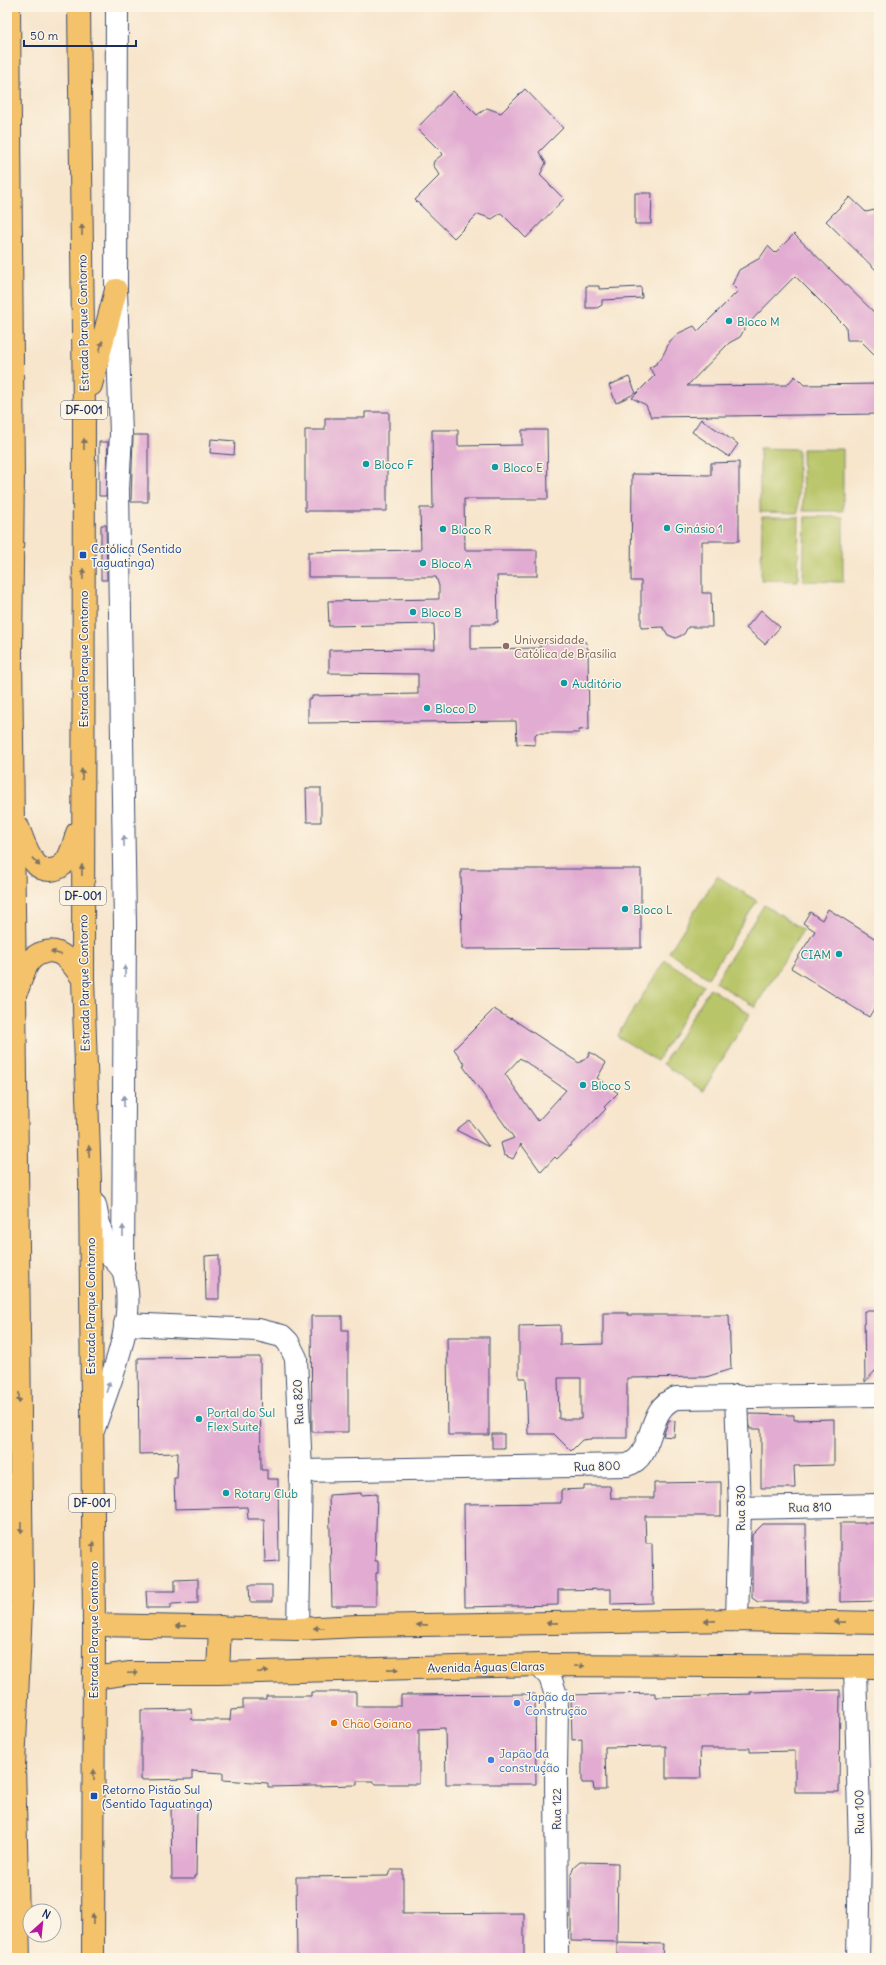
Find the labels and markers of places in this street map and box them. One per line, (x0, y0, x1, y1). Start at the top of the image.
place label: Bloco M (737, 314, 780, 329)
marker: Bloco M (724, 316, 734, 326)
place label: Bloco F (374, 457, 414, 472)
marker: Bloco F (361, 459, 371, 469)
place label: Bloco E (503, 460, 543, 475)
marker: Bloco E (490, 462, 500, 472)
place label: Ginásio 1 (675, 521, 723, 536)
place label: Bloco R (451, 522, 492, 537)
marker: Ginásio 1 (662, 523, 672, 533)
marker: Bloco R (438, 524, 448, 534)
place label: Católica (Sentido Taguatinga) (91, 541, 182, 570)
marker: Católica (Sentido Taguatinga) (78, 550, 88, 560)
place label: Bloco A (431, 556, 472, 571)
marker: Bloco A (418, 558, 428, 568)
place label: Bloco B (421, 605, 462, 620)
marker: Bloco B (408, 607, 418, 617)
place label: Universidade Católica de Brasília (514, 632, 617, 661)
marker: Universidade Católica de Brasília (501, 641, 511, 651)
place label: Auditório (572, 676, 622, 691)
marker: Auditório (559, 678, 569, 688)
place label: Bloco D (435, 701, 476, 716)
marker: Bloco D (422, 703, 432, 713)
place label: Bloco L (633, 902, 673, 917)
marker: Bloco L (620, 904, 630, 914)
place label: CIAM (800, 947, 831, 962)
marker: CIAM (834, 949, 844, 959)
place label: Bloco S (591, 1078, 631, 1093)
marker: Bloco S (578, 1080, 588, 1090)
place label: Portal do Sul Flex Suite (207, 1405, 275, 1434)
marker: Portal do Sul Flex Suite (194, 1414, 204, 1424)
place label: Rotary Club (234, 1486, 298, 1501)
marker: Rotary Club (221, 1488, 231, 1498)
place label: Japão da Construção (525, 1689, 588, 1718)
marker: Japão da Construção (512, 1698, 522, 1708)
place label: Chão Goiano (342, 1716, 412, 1731)
marker: Chão Goiano (329, 1718, 339, 1728)
place label: Japão da construção (499, 1746, 560, 1775)
marker: Japão da construção (486, 1755, 496, 1765)
place label: Retorno Pistão Sul (Sentido Taguatinga) (102, 1782, 213, 1811)
marker: Retorno Pistão Sul (Sentido Taguatinga) (89, 1791, 99, 1801)

